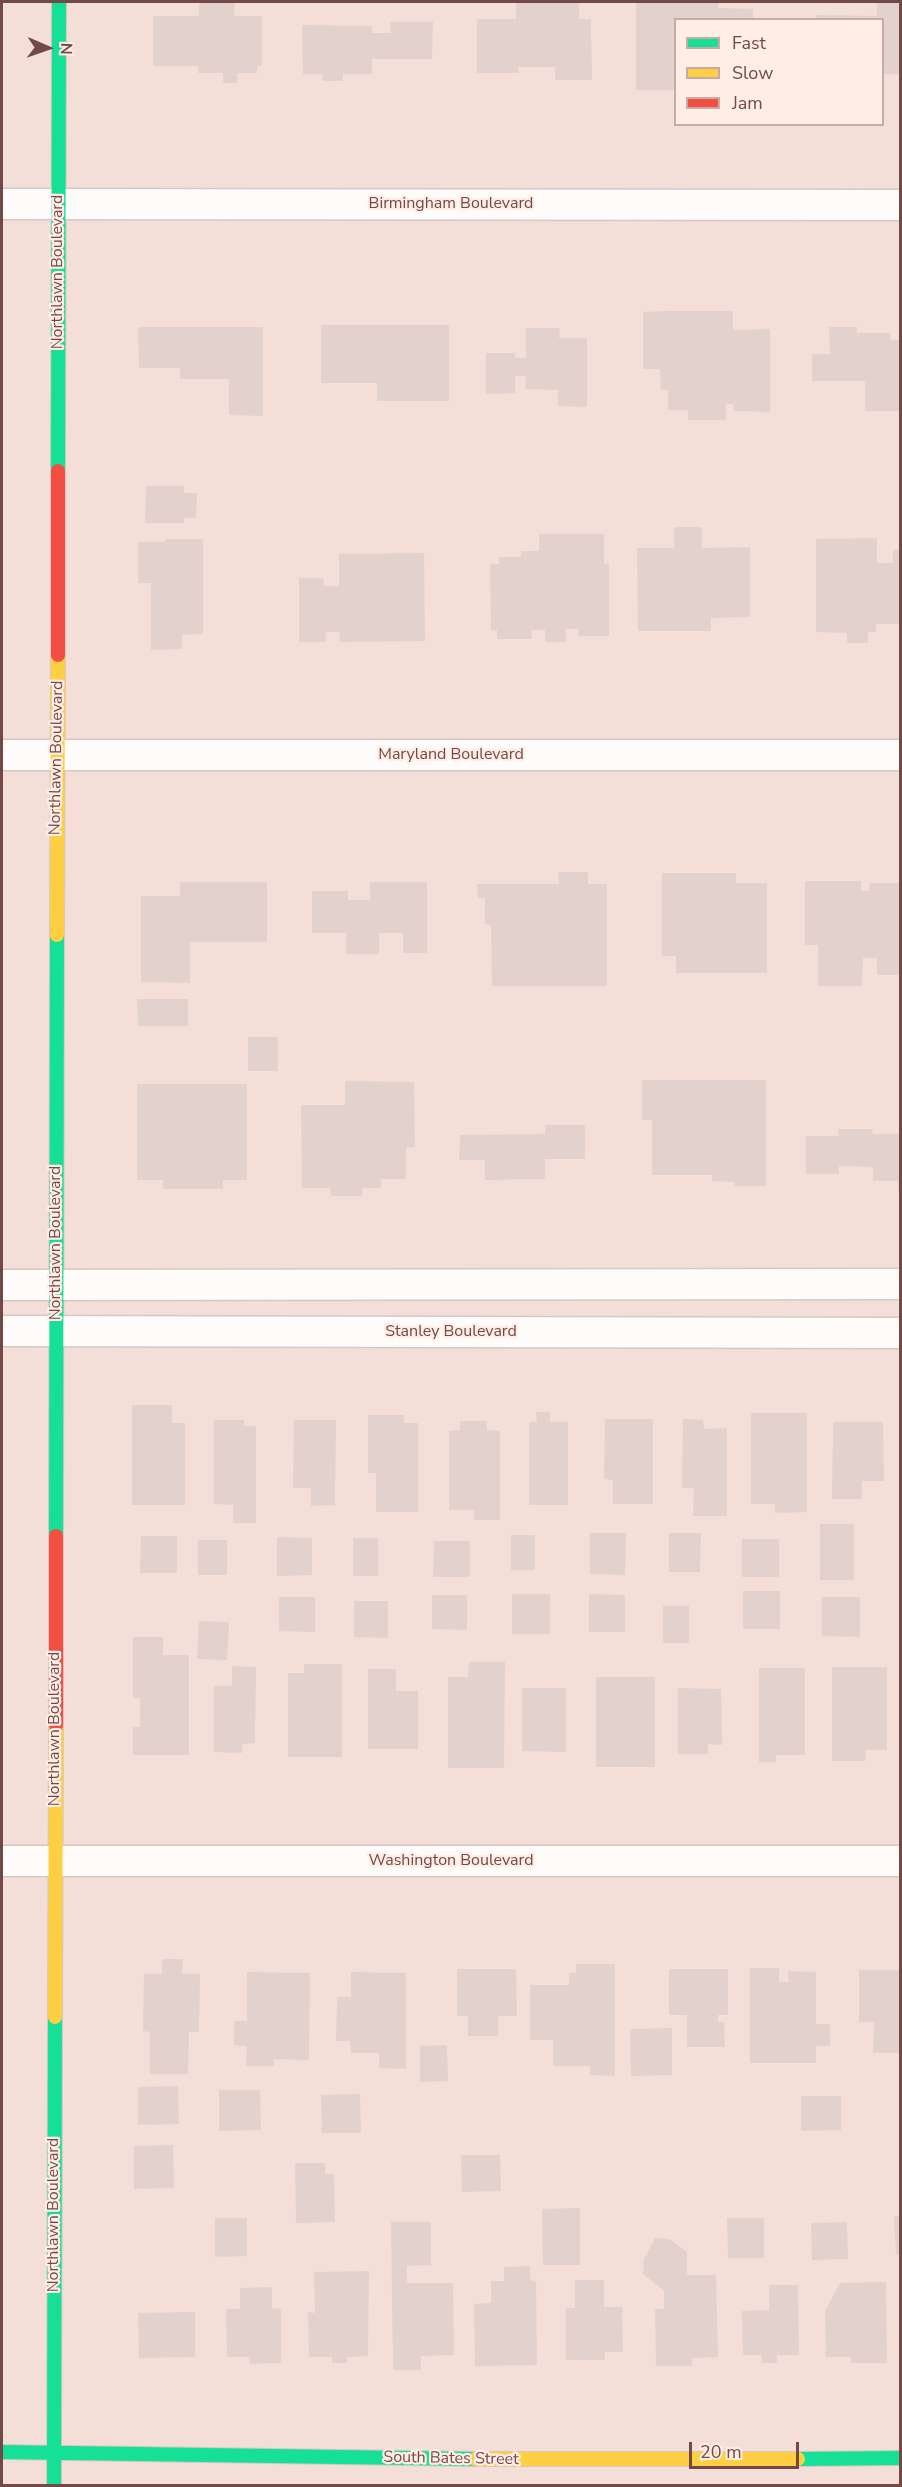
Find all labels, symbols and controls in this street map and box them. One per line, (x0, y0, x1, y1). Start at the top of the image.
north arrow (18, 18, 78, 78)
legend (674, 18, 884, 126)
text: Fast (732, 31, 766, 55)
text: N (55, 42, 77, 55)
text: Slow (732, 61, 773, 85)
text: Jam (732, 91, 763, 115)
street label: Birmingham Boulevard (369, 194, 533, 214)
street label: Northlawn Boulevard (48, 195, 68, 349)
street label: Northlawn Boulevard (46, 681, 68, 835)
street label: Maryland Boulevard (378, 745, 524, 765)
street label: Northlawn Boulevard (46, 1166, 66, 1320)
street label: Stanley Boulevard (385, 1322, 517, 1342)
street label: Northlawn Boulevard (45, 1652, 65, 1806)
street label: Washington Boulevard (368, 1851, 534, 1871)
street label: Northlawn Boulevard (44, 2138, 64, 2292)
scale bar (692, 2430, 802, 2468)
text: 20 m (700, 2440, 742, 2464)
street label: South Bates Street (383, 2448, 519, 2470)

